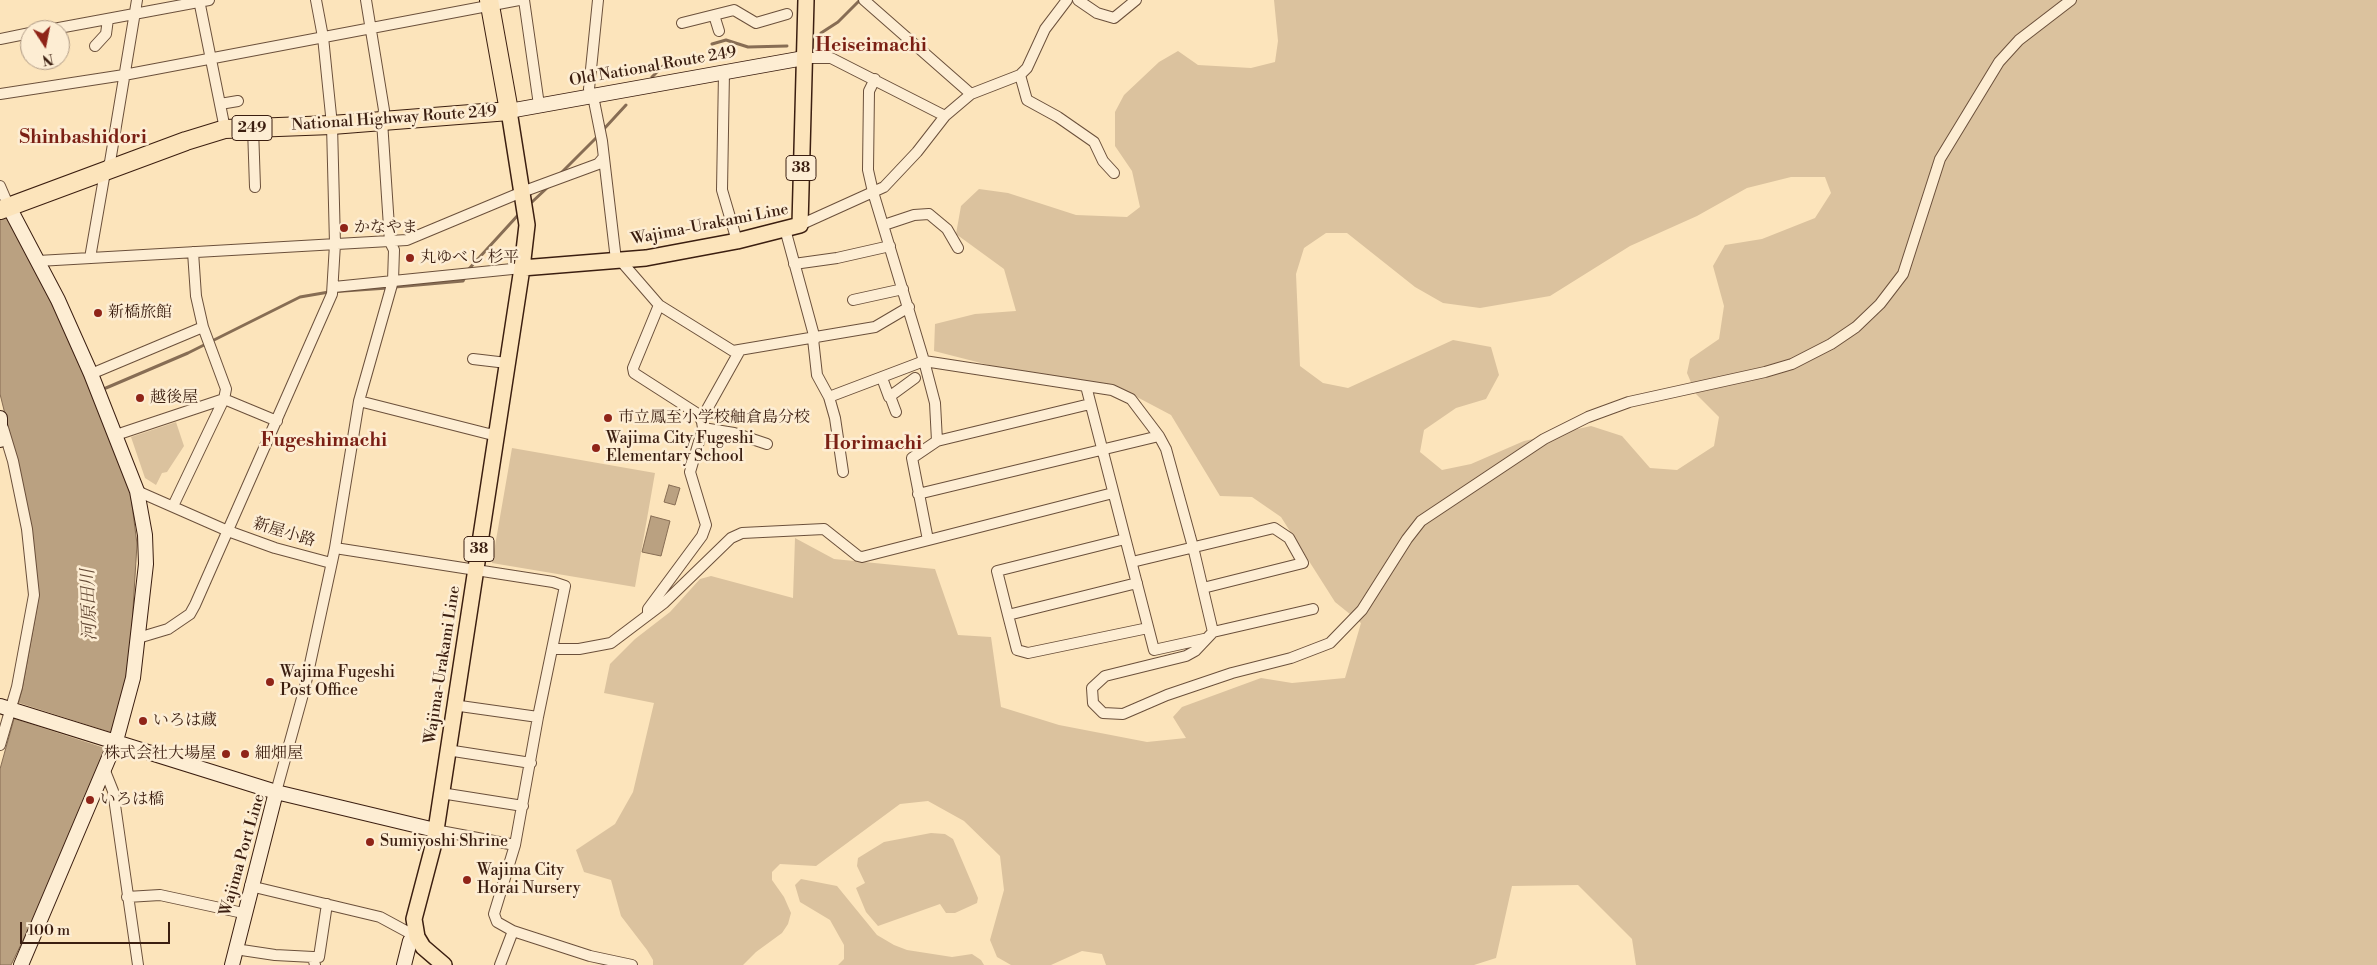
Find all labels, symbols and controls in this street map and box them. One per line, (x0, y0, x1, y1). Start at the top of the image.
north arrow (20, 20, 70, 70)
district label: Heiseimachi (815, 35, 927, 57)
street label: Old National Route 249 (568, 43, 738, 91)
text: N (41, 49, 55, 69)
street label: National Highway Route 249 (291, 102, 497, 136)
road number: 249 (232, 116, 272, 140)
district label: Shinbashidori (19, 127, 147, 149)
road number: 38 (786, 156, 816, 180)
street label: Wajima-Urakami Line (630, 200, 790, 250)
place label: かなやま (354, 218, 418, 238)
marker: かなやま (338, 222, 350, 234)
place label: 丸ゆべし 杉平 (420, 248, 519, 268)
marker: 丸ゆべし 杉平 (404, 252, 416, 264)
place label: 新橋旅館 (108, 303, 172, 323)
marker: 新橋旅館 (92, 307, 104, 319)
place label: 越後屋 (150, 388, 198, 408)
marker: 越後屋 (134, 392, 146, 404)
place label: 市立鳳至小学校舳倉島分校 (618, 408, 810, 428)
marker: 市立鳳至小学校舳倉島分校 (602, 412, 614, 424)
place label: Wajima City Fugeshi Elementary School (606, 429, 754, 467)
district label: Fugeshimachi (261, 430, 387, 452)
district label: Horimachi (824, 433, 922, 455)
marker: Wajima City Fugeshi Elementary School (590, 442, 602, 454)
street label: 新屋小路 (251, 514, 317, 552)
road number: 38 (464, 536, 494, 562)
water label: 河原田川 (78, 569, 102, 641)
street label: Wajima-Urakami Line (421, 585, 465, 745)
place label: Wajima Fugeshi Post Office (280, 663, 395, 701)
marker: Wajima Fugeshi Post Office (264, 676, 276, 688)
place label: いろは蔵 (153, 711, 217, 731)
marker: いろは蔵 (137, 715, 149, 727)
place label: 株式会社大場屋 (104, 744, 216, 764)
place label: 細畑屋 (255, 744, 303, 764)
marker: 株式会社大場屋 (220, 748, 232, 760)
marker: 細畑屋 (239, 748, 251, 760)
place label: いろは橋 (100, 790, 164, 810)
street label: Wajima Port Line (216, 792, 270, 918)
marker: いろは橋 (84, 794, 96, 806)
place label: Sumiyoshi Shrine (380, 832, 508, 852)
marker: Sumiyoshi Shrine (364, 836, 376, 848)
place label: Wajima City Horai Nursery (477, 861, 580, 899)
marker: Wajima City Horai Nursery (461, 874, 473, 886)
scale bar (22, 912, 172, 944)
text: 100 m (28, 921, 70, 940)

